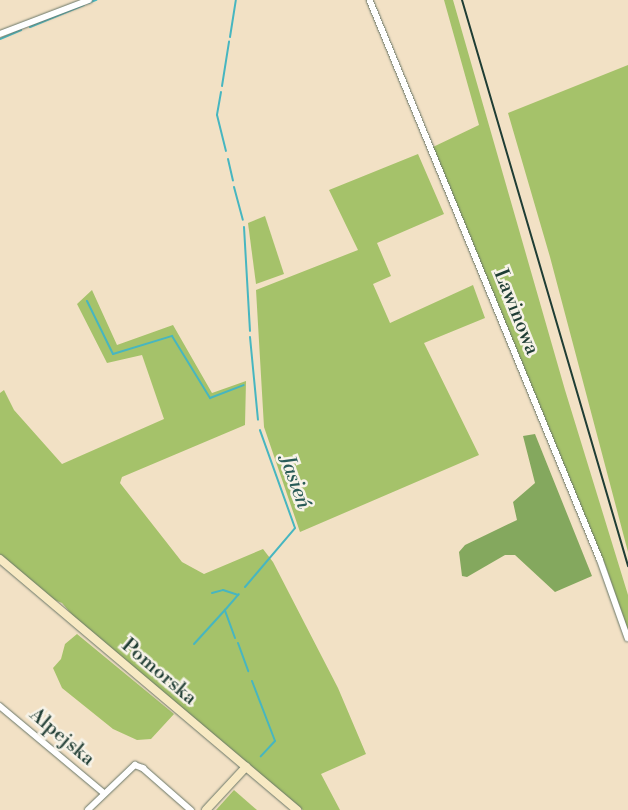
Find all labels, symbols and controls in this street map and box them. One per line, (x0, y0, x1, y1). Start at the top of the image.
street label: Lawinowa (488, 266, 544, 358)
water label: Jasień (274, 452, 316, 512)
street label: Pomorska (116, 634, 202, 710)
street label: Alpejska (24, 703, 100, 771)

